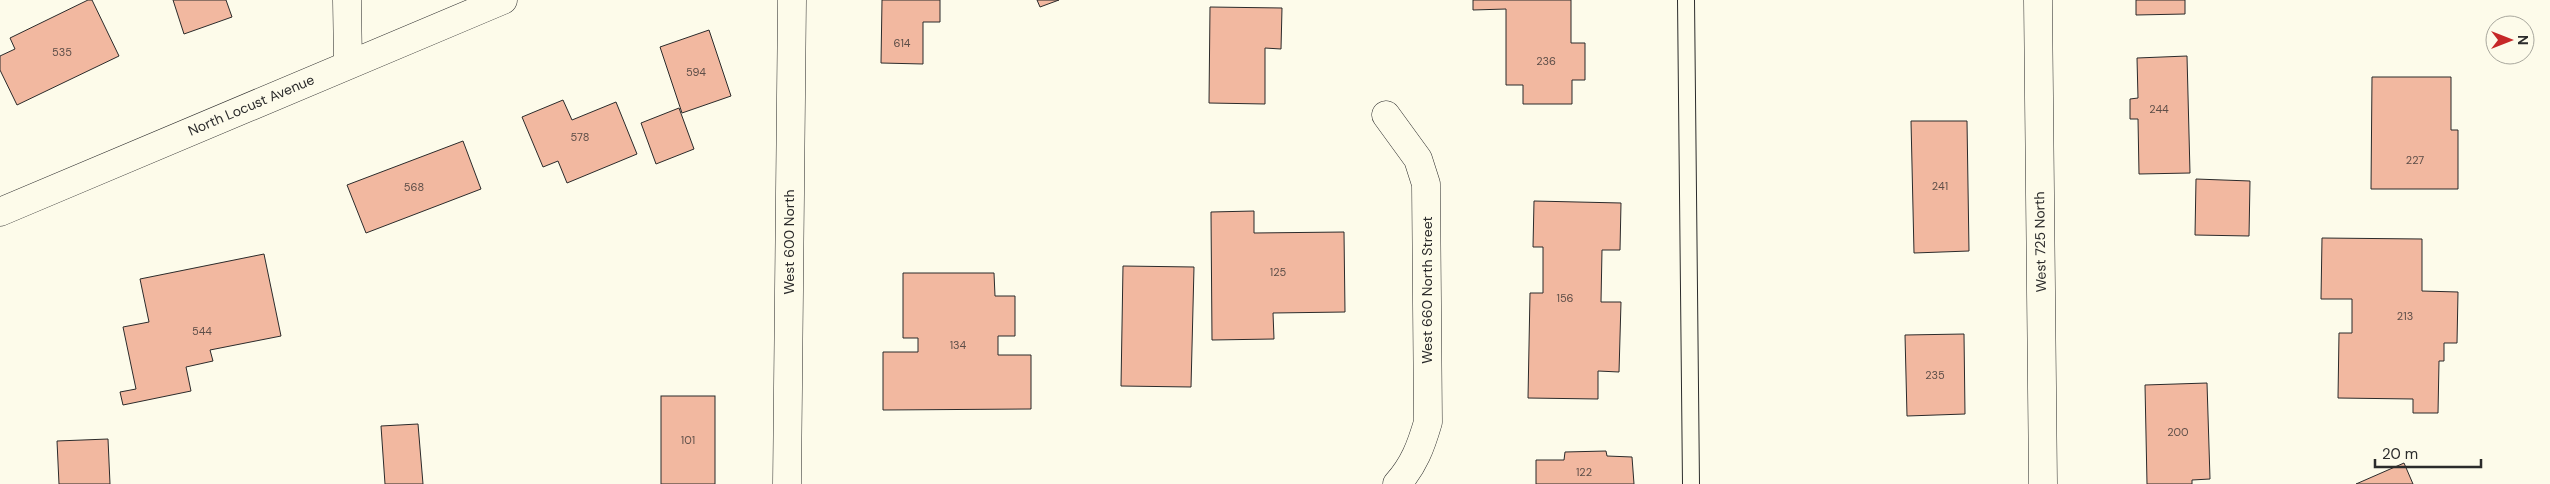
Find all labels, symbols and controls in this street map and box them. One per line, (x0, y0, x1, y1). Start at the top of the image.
north arrow (2485, 15, 2535, 65)
text: N (2514, 35, 2532, 45)
house number: 614 (893, 36, 911, 50)
house number: 535 (52, 45, 72, 59)
house number: 236 (1536, 54, 1556, 68)
house number: 594 (686, 65, 706, 79)
street label: North Locust Avenue (185, 70, 317, 140)
house number: 244 (2149, 102, 2169, 116)
house number: 578 (571, 130, 589, 144)
house number: 227 (2406, 153, 2424, 167)
house number: 241 (1932, 179, 1948, 193)
house number: 568 (404, 180, 424, 194)
street label: West 600 North (780, 189, 798, 295)
street label: West 725 North (2030, 191, 2050, 293)
street label: West 660 North Street (1418, 216, 1436, 364)
house number: 125 (1270, 265, 1287, 279)
house number: 156 (1556, 291, 1574, 305)
house number: 213 (2397, 309, 2413, 323)
house number: 544 (192, 324, 212, 338)
house number: 134 (950, 338, 967, 352)
house number: 235 (1925, 368, 1945, 382)
house number: 200 (2167, 425, 2189, 439)
house number: 101 (681, 433, 695, 447)
scale bar (2375, 436, 2481, 468)
text: 20 m (2382, 444, 2418, 464)
house number: 122 (1576, 465, 1592, 479)

